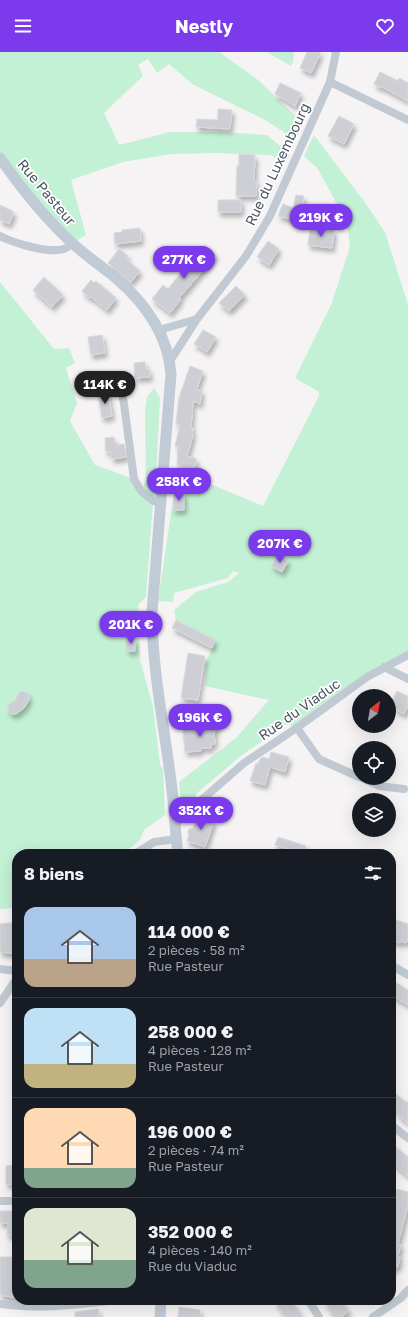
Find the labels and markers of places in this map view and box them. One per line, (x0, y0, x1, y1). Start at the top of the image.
pin: 219K € (288, 204, 354, 238)
pin: 277K € (151, 246, 217, 280)
pin: 114K € (72, 371, 138, 405)
pin: 258K € (146, 468, 212, 502)
pin: 207K € (247, 530, 313, 564)
pin: 201K € (98, 611, 164, 645)
pin: 196K € (167, 704, 233, 738)
pin: 352K € (168, 797, 234, 831)

